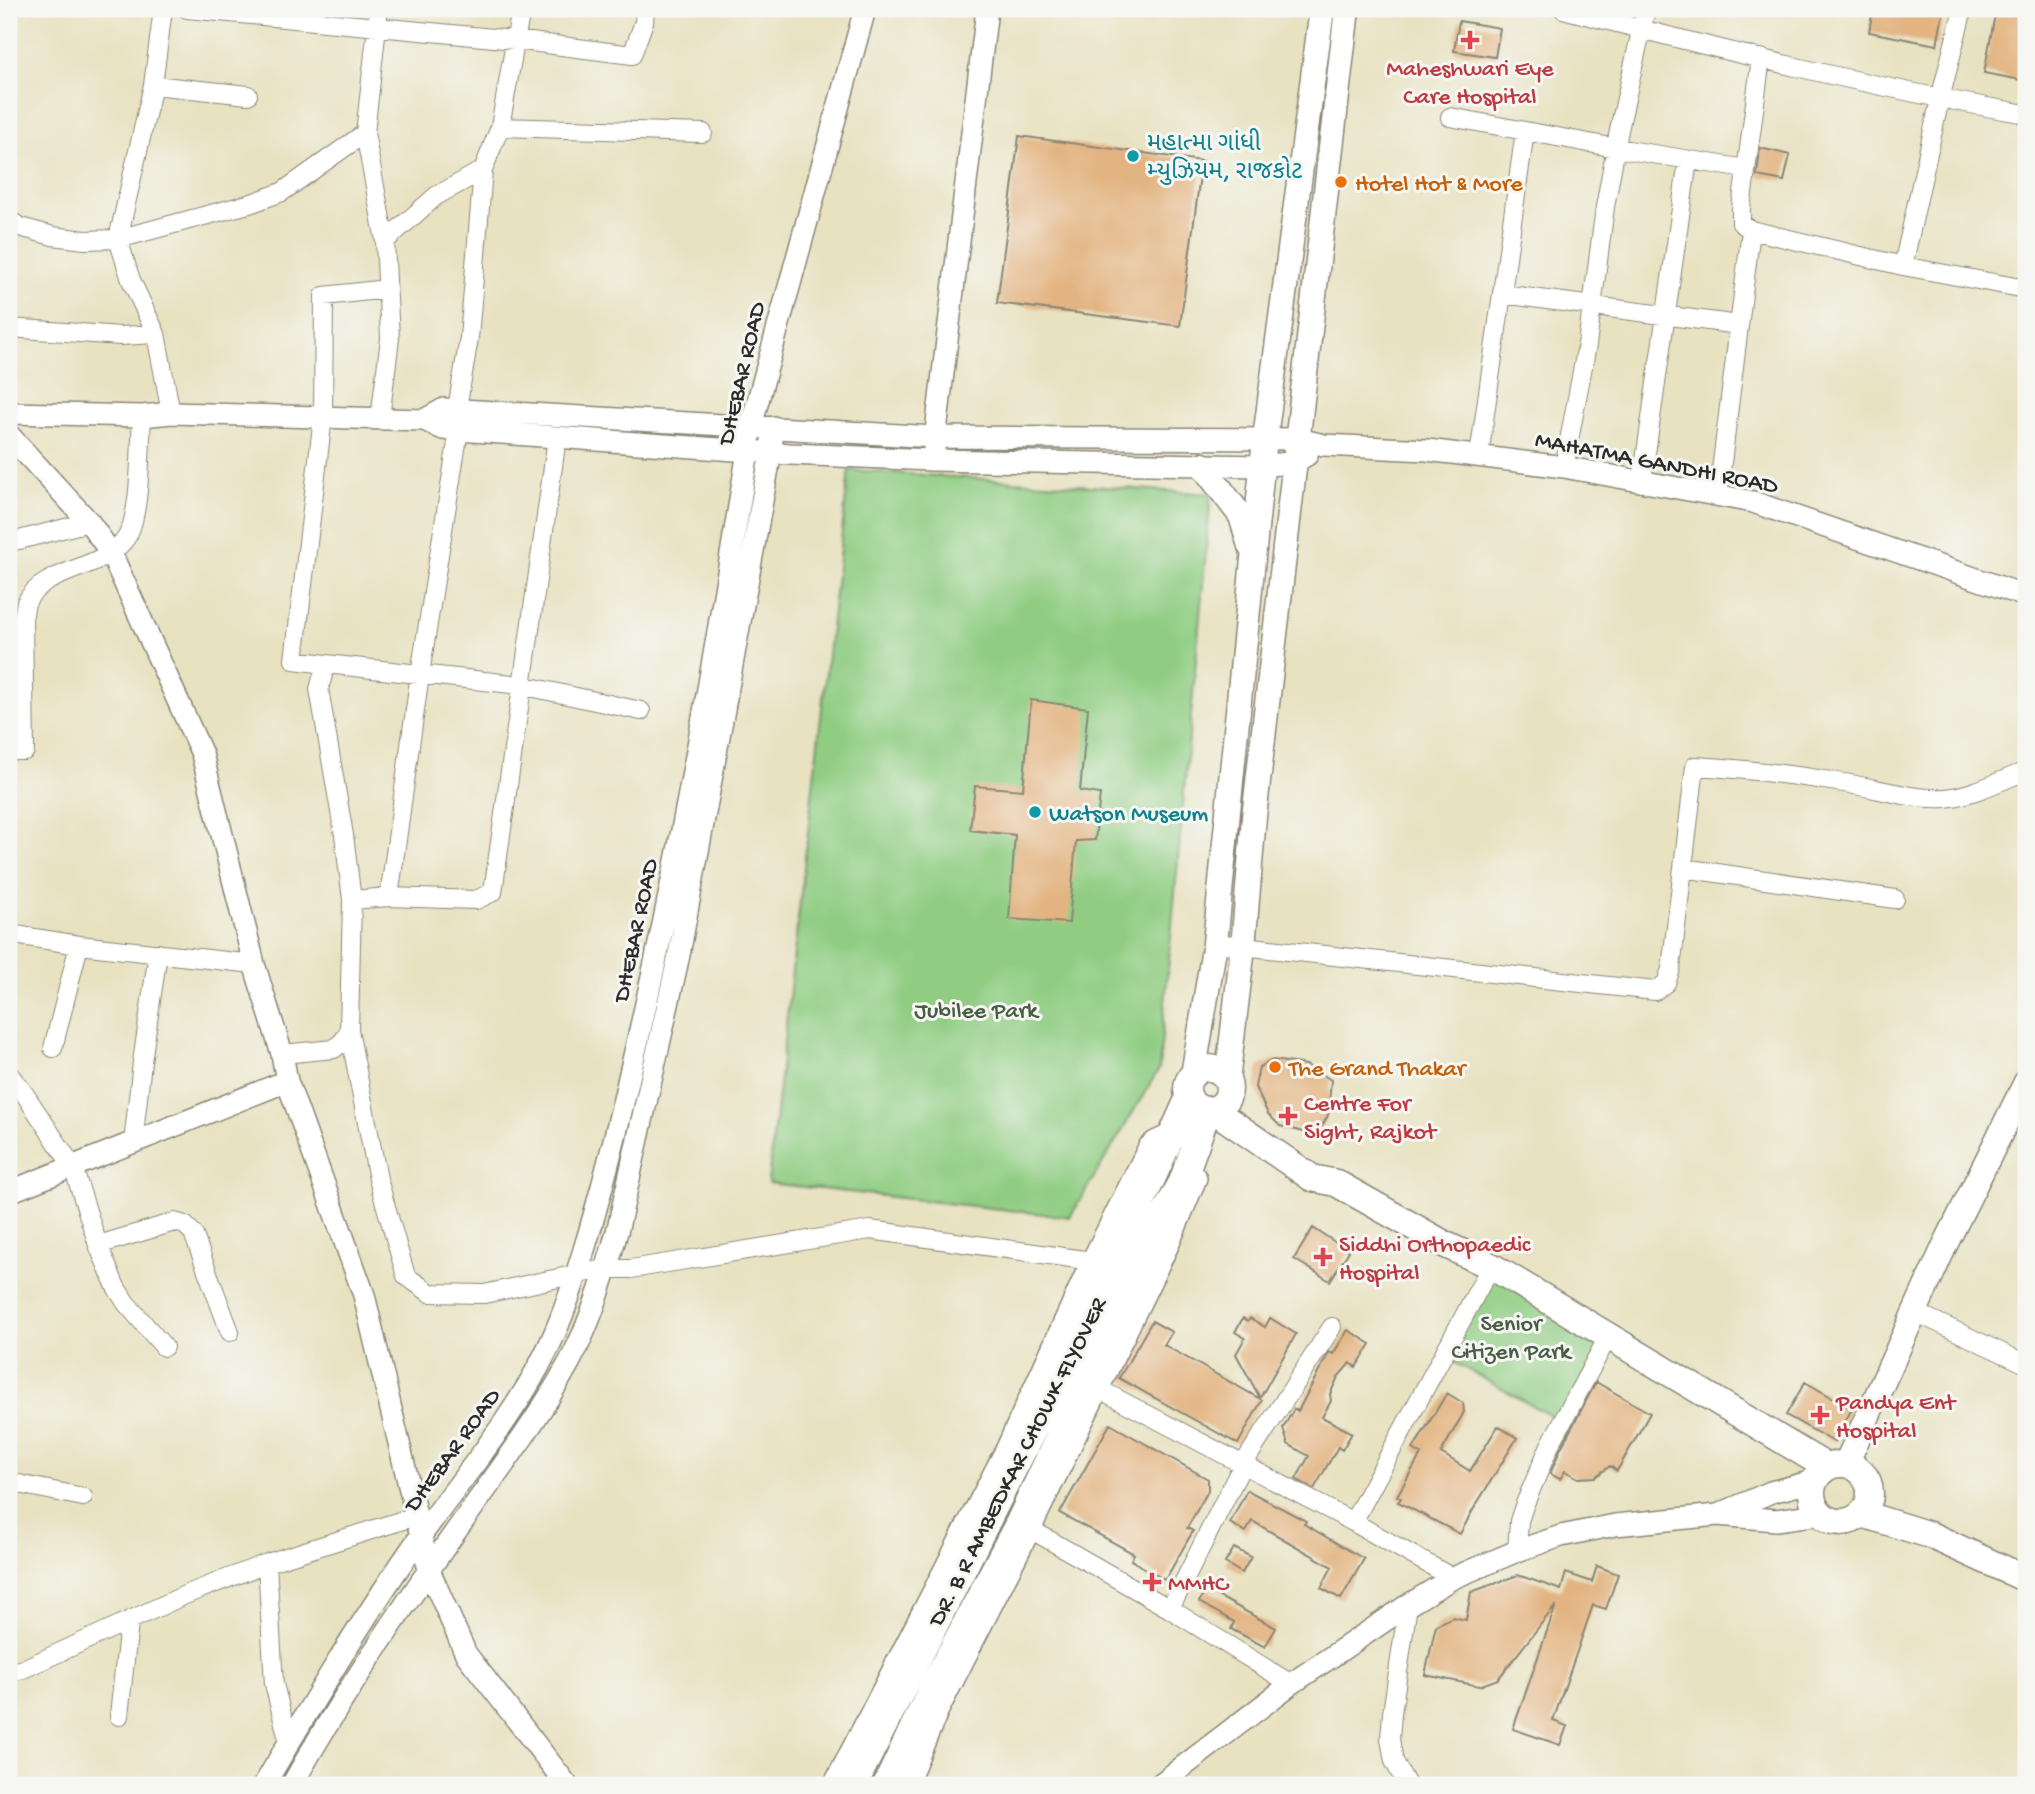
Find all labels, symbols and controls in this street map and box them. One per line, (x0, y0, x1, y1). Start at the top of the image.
marker: Maheshwari Eye Care Hospital (1460, 30, 1480, 50)
place label: Maheshwari Eye Care Hospital (1386, 56, 1554, 113)
place label: મહાત્મા ગાંધી મ્યુઝિયમ, રાજકોટ (1147, 128, 1302, 188)
marker: મહાત્મા ગાંધી મ્યુઝિયમ, રાજકોટ (1125, 148, 1141, 164)
place label: Hotel Hot & More (1355, 171, 1523, 200)
marker: Hotel Hot & More (1333, 174, 1349, 190)
street label: DHEBAR ROAD (712, 299, 774, 450)
street label: MAHATMA GANDHI ROAD (1532, 427, 1781, 502)
place label: Watson Museum (1049, 801, 1208, 830)
marker: Watson Museum (1027, 804, 1043, 820)
street label: DHEBAR ROAD (608, 856, 667, 1007)
park label: Jubilee Park (914, 998, 1040, 1027)
place label: The Grand Thakar (1287, 1056, 1468, 1085)
marker: The Grand Thakar (1267, 1059, 1283, 1075)
place label: Centre For Sight, Rajkot (1304, 1091, 1438, 1148)
marker: Centre For Sight, Rajkot (1278, 1106, 1298, 1126)
place label: Siddhi Orthopaedic Hospital (1339, 1232, 1531, 1289)
marker: Siddhi Orthopaedic Hospital (1313, 1247, 1333, 1267)
street label: DR. B R AMBEDKAR CHOWK FLYOVER (922, 1292, 1116, 1634)
park label: Senior Citizen Park (1451, 1311, 1573, 1368)
street label: DHEBAR ROAD (398, 1383, 509, 1520)
place label: Pandya Ent Hospital (1835, 1390, 1957, 1447)
marker: Pandya Ent Hospital (1810, 1405, 1830, 1425)
place label: MMHC (1168, 1571, 1230, 1600)
marker: MMHC (1142, 1572, 1162, 1592)

